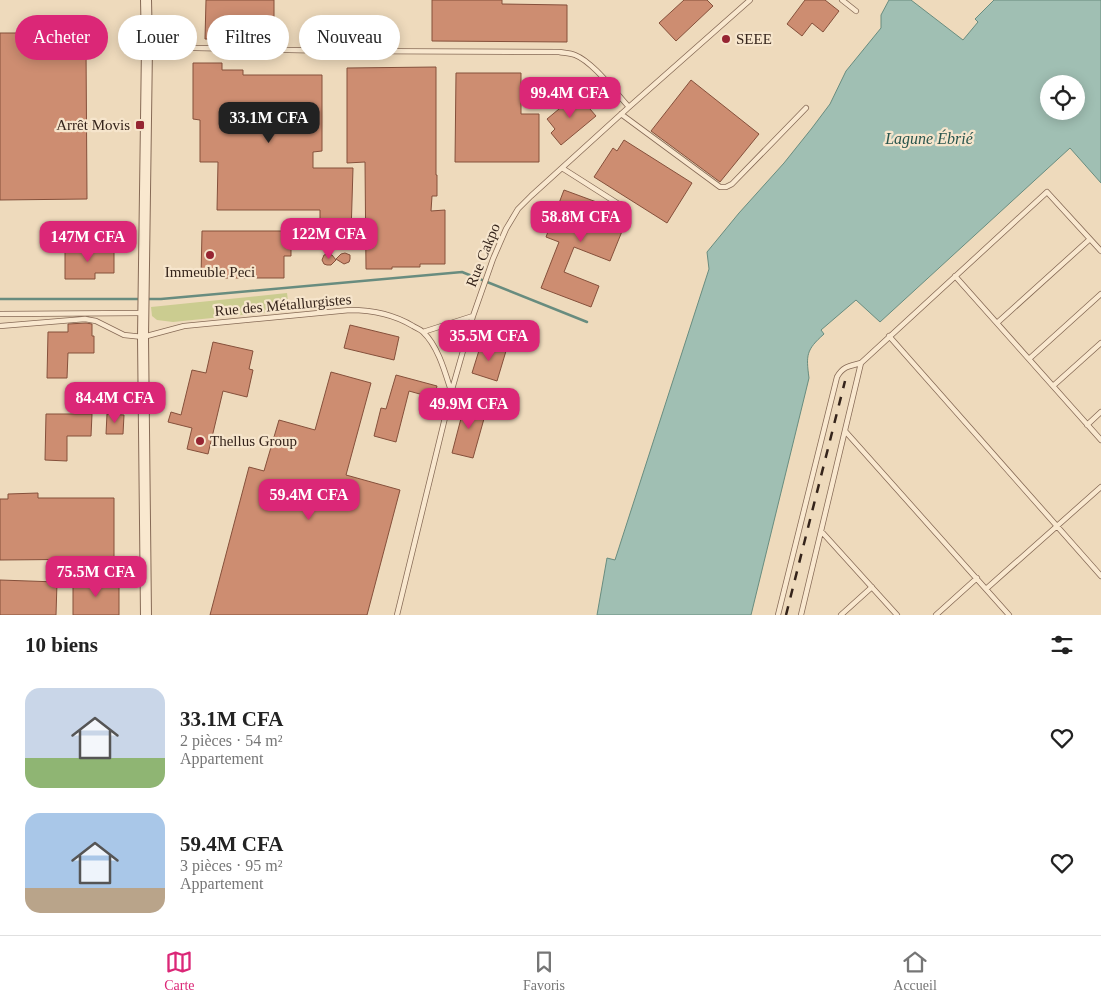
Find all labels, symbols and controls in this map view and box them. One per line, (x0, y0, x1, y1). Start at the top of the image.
chip: Acheter (15, 15, 108, 60)
chip: Louer (118, 15, 197, 60)
chip: Filtres (207, 15, 289, 60)
chip: Nouveau (299, 15, 400, 60)
place label: SEEE (736, 31, 772, 47)
marker: SEEE (720, 33, 732, 45)
map controls (1040, 75, 1085, 120)
button: locate (1040, 75, 1085, 120)
pin: 99.4M CFA (513, 76, 627, 119)
text: 99.4M CFA (531, 84, 609, 101)
pin: 33.1M CFA (212, 102, 326, 144)
text: 33.1M CFA (230, 109, 308, 126)
place label: Arrêt Movis (56, 117, 130, 133)
marker: Arrêt Movis (134, 119, 146, 131)
water label: Lagune Ébrié (884, 129, 974, 148)
pin: 58.8M CFA (524, 200, 638, 243)
text: 58.8M CFA (542, 208, 620, 225)
pin: 122M CFA (277, 218, 381, 260)
pin: 147M CFA (36, 220, 140, 263)
street label: Rue Cakpo (463, 221, 503, 289)
text: 122M CFA (292, 225, 366, 242)
text: 147M CFA (51, 228, 125, 245)
marker: Immeuble Peci (204, 249, 216, 261)
place label: Immeuble Peci (165, 264, 255, 280)
street label: Rue des Métallurgistes (214, 291, 352, 319)
pin: 35.5M CFA (432, 320, 546, 362)
text: 35.5M CFA (450, 327, 528, 344)
pin: 84.4M CFA (58, 382, 172, 424)
pin: 49.9M CFA (412, 388, 526, 430)
text: 84.4M CFA (76, 389, 154, 406)
text: 49.9M CFA (430, 395, 508, 412)
place label: Thellus Group (210, 433, 297, 449)
marker: Thellus Group (194, 435, 206, 447)
pin: 59.4M CFA (252, 478, 366, 521)
text: 59.4M CFA (270, 486, 348, 503)
pin: 75.5M CFA (39, 556, 153, 598)
text: 75.5M CFA (57, 563, 135, 580)
icon: filters (1048, 631, 1076, 659)
text: 10 biens (25, 633, 98, 657)
text: 33.1M CFA (180, 707, 283, 731)
icon: home (65, 708, 125, 768)
icon: heart (1048, 724, 1076, 752)
text: 2 pièces · 54 m² (180, 732, 283, 749)
text: Appartement (180, 750, 264, 767)
text: 59.4M CFA (180, 832, 283, 856)
icon: home (65, 833, 125, 893)
icon: heart (1048, 849, 1076, 877)
text: 3 pièces · 95 m² (180, 857, 283, 874)
text: Appartement (180, 875, 264, 892)
tab: Carte (164, 948, 195, 994)
tab: Favoris (523, 948, 565, 994)
tab: Accueil (893, 948, 937, 994)

